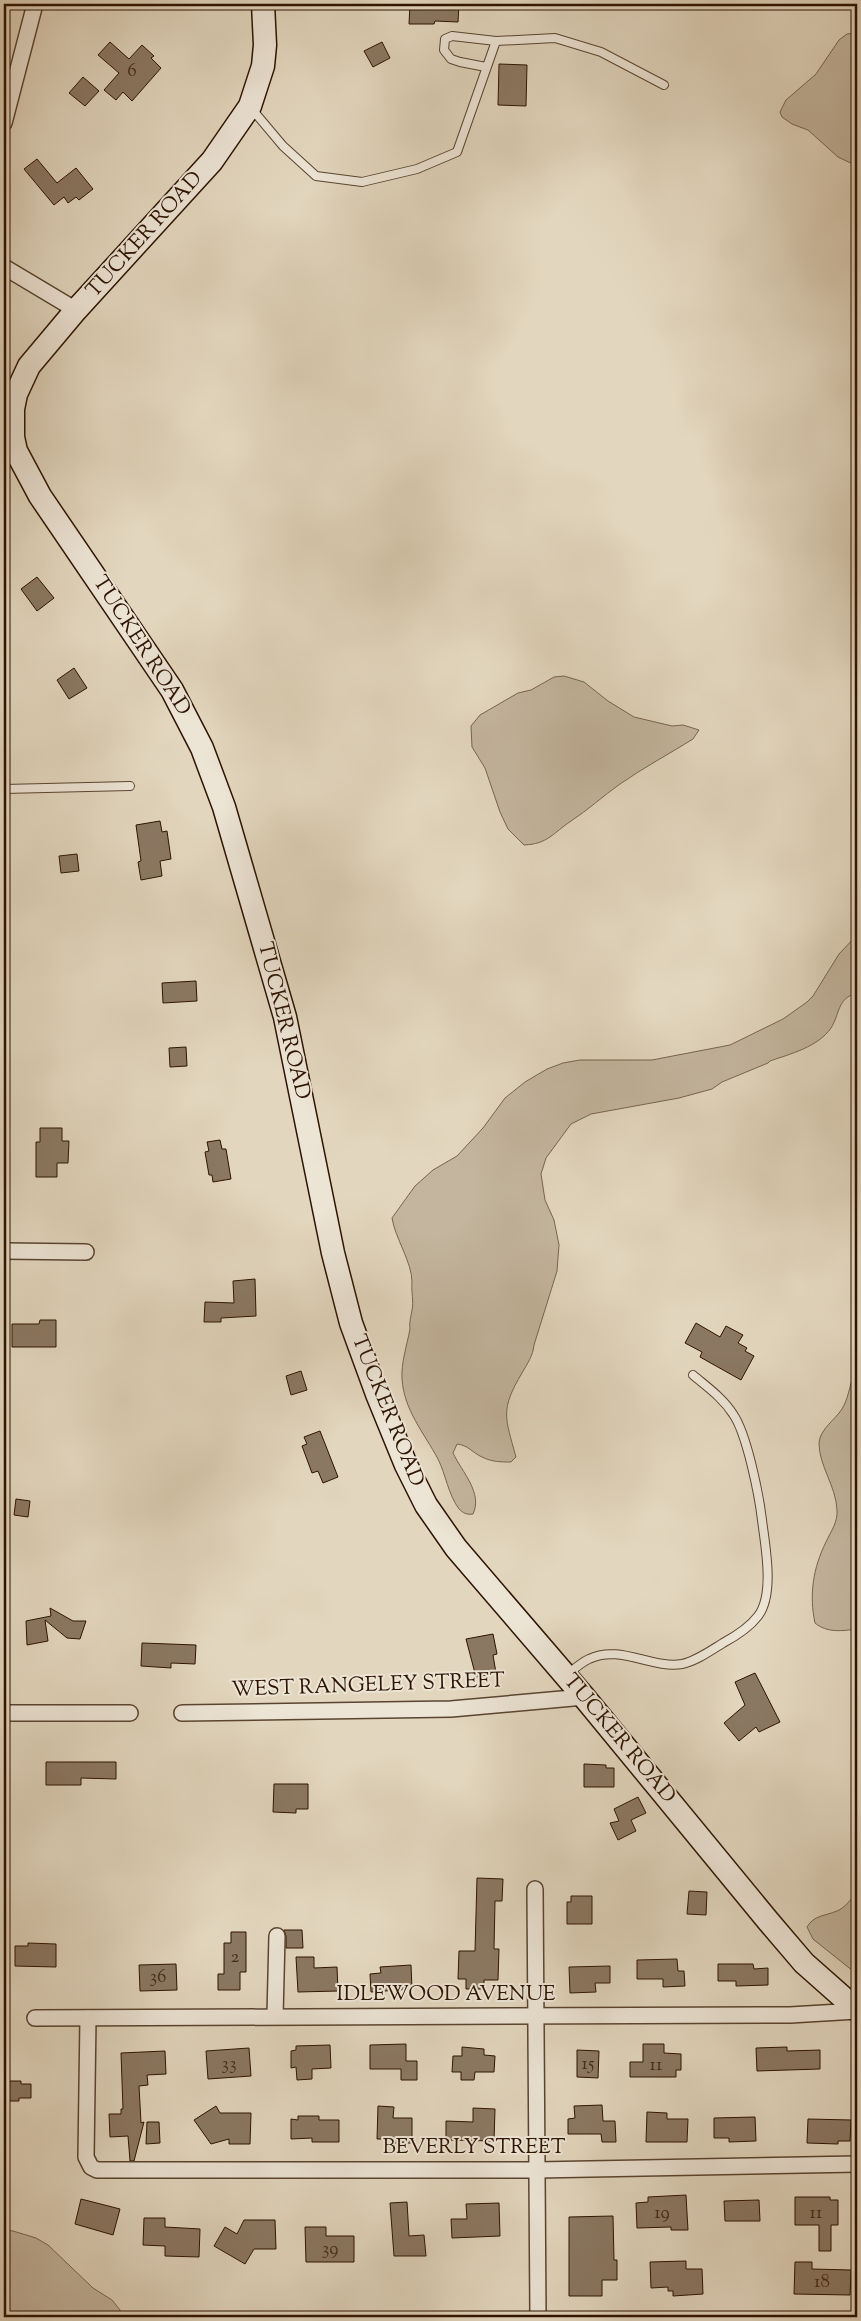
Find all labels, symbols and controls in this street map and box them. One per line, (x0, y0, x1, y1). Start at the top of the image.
house number: 6 (127, 58, 137, 85)
street label: TUCKER ROAD (80, 165, 210, 305)
street label: TUCKER ROAD (84, 570, 198, 722)
street label: TUCKER ROAD (249, 939, 317, 1103)
street label: TUCKER ROAD (343, 1331, 431, 1491)
street label: WEST RANGELEY STREET (231, 1666, 506, 1706)
street label: TUCKER ROAD (556, 1668, 682, 1810)
house number: 2 (231, 1944, 240, 1971)
house number: 36 (150, 1964, 166, 1991)
street label: IDLEWOOD AVENUE (337, 1980, 556, 2010)
house number: 33 (221, 2051, 237, 2078)
house number: 15 (582, 2051, 595, 2078)
house number: 11 (650, 2052, 663, 2079)
street label: BEVERLY STREET (383, 2133, 566, 2163)
house number: 19 (654, 2200, 670, 2227)
house number: 11 (810, 2200, 823, 2227)
house number: 39 (322, 2236, 338, 2263)
house number: 18 (814, 2269, 830, 2296)

